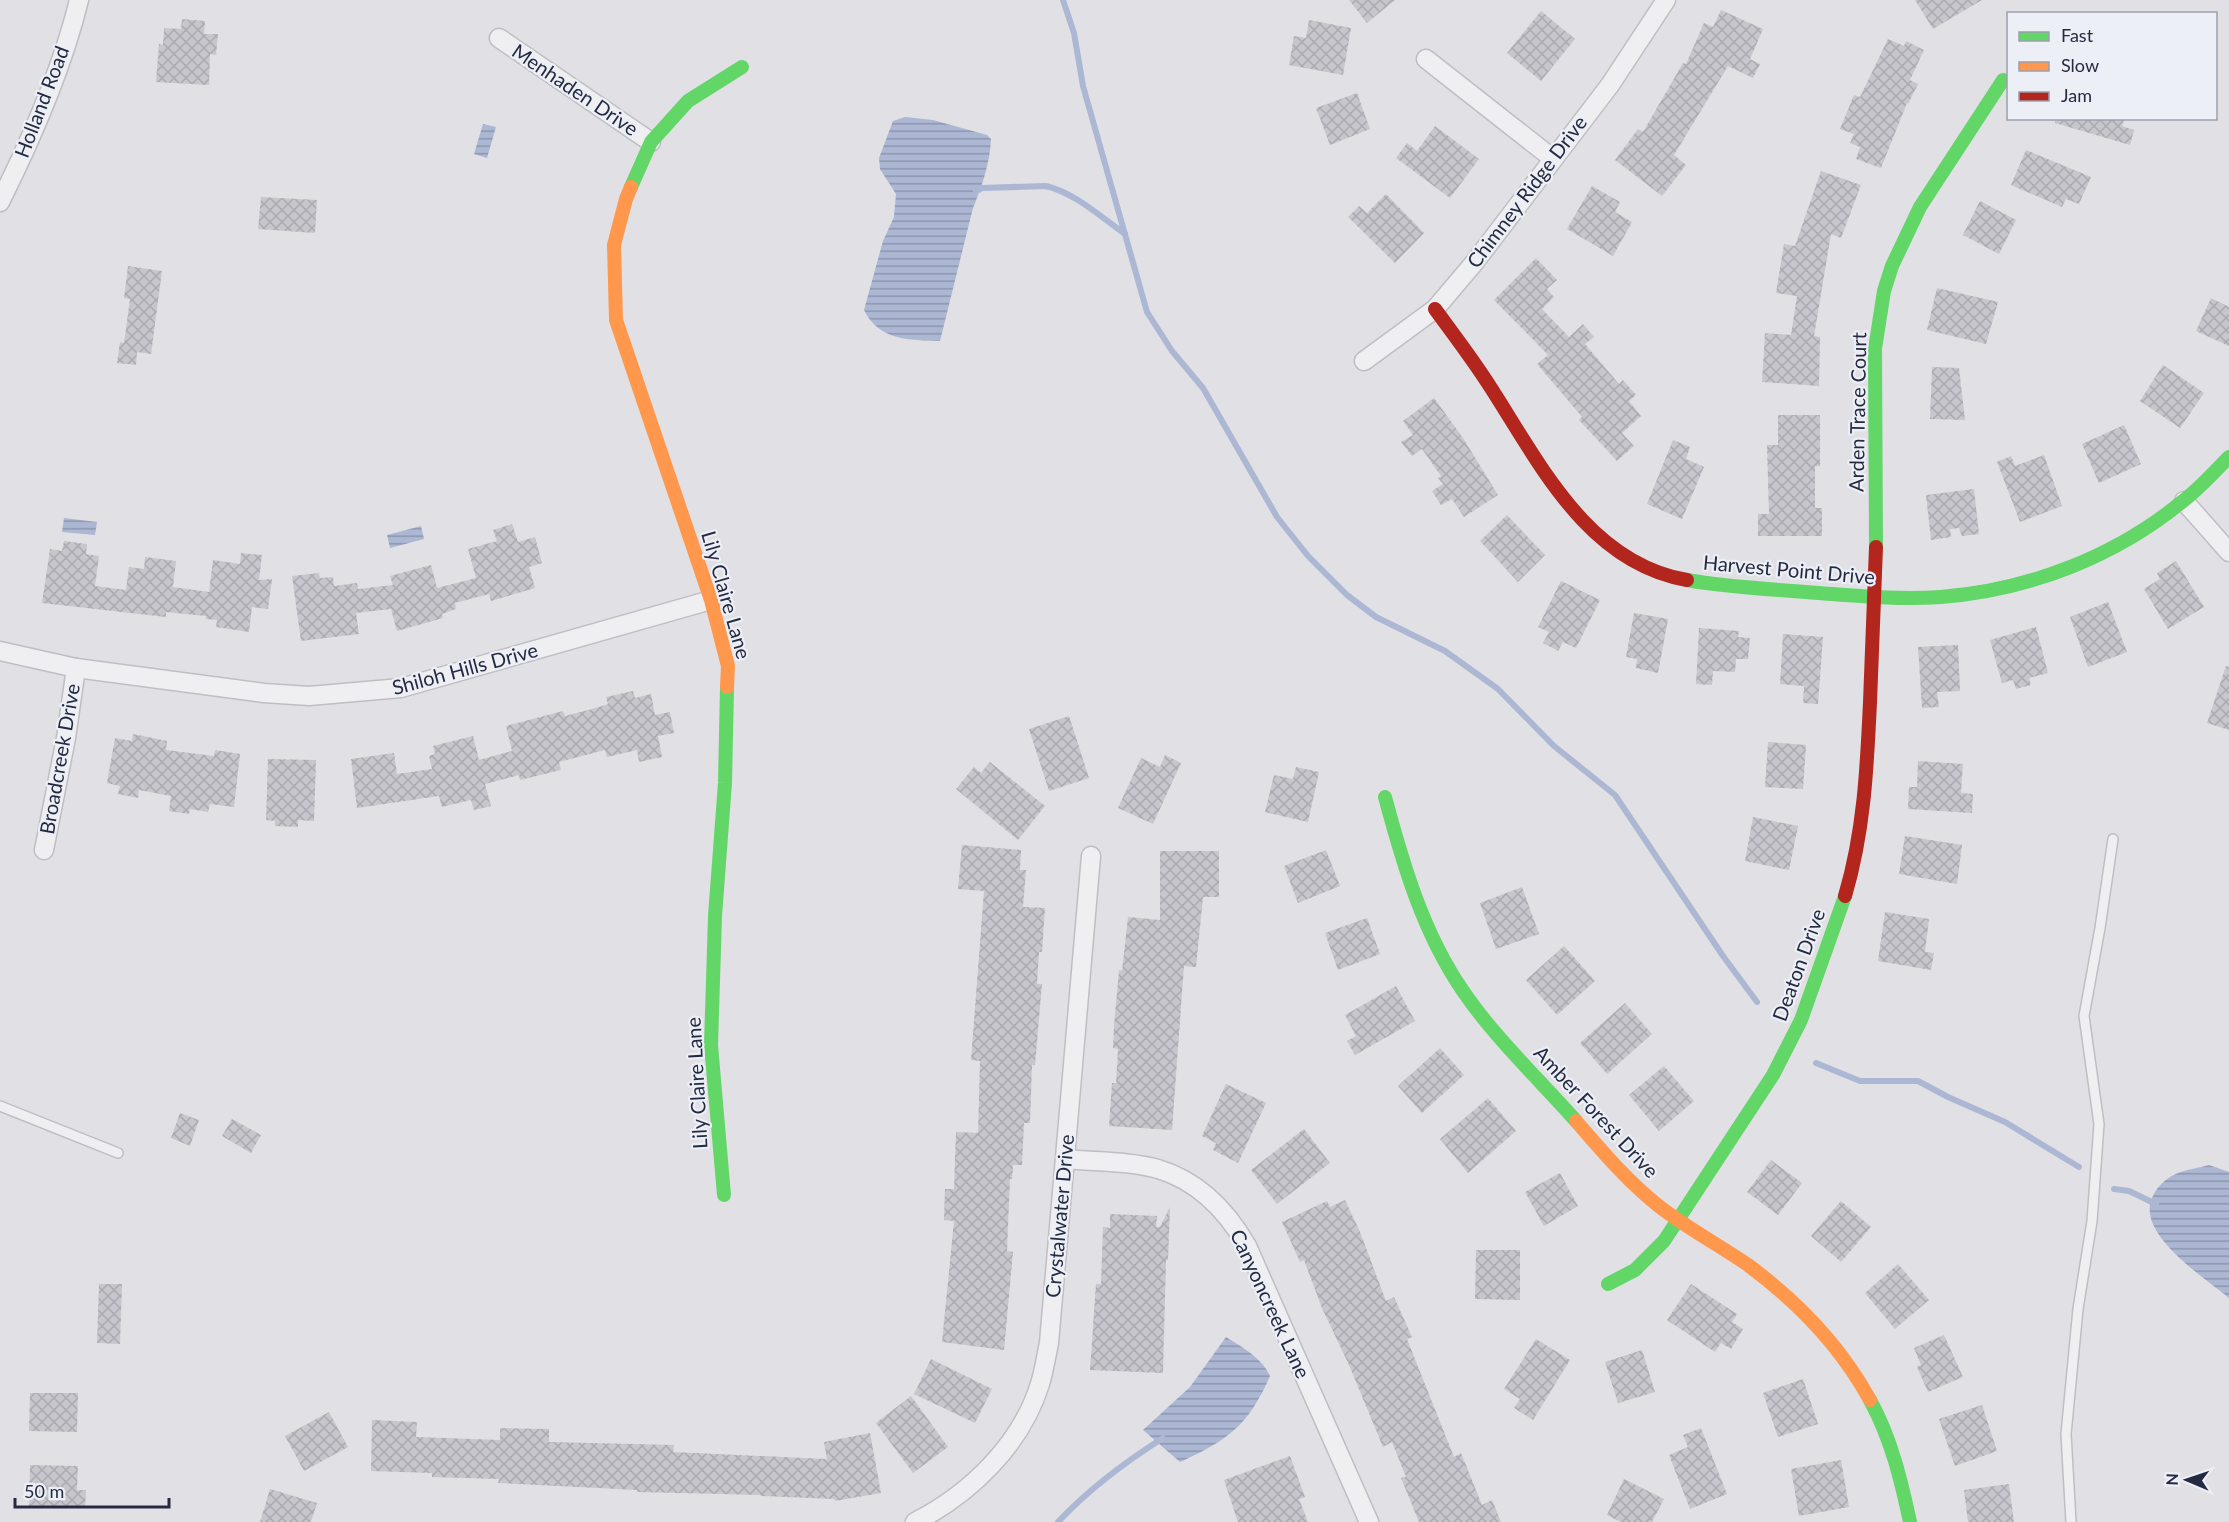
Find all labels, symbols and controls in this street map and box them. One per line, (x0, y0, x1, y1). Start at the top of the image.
legend (2007, 12, 2217, 120)
text: Fast (2061, 24, 2094, 46)
street label: Menhaden Drive (508, 38, 643, 140)
street label: Holland Road (9, 42, 73, 161)
text: Slow (2061, 54, 2099, 76)
text: Jam (2061, 84, 2092, 106)
street label: Chimney Ridge Drive (1461, 111, 1591, 272)
street label: Arden Trace Court (1844, 332, 1870, 492)
street label: Lily Claire Lane (697, 528, 757, 661)
street label: Harvest Point Drive (1702, 550, 1876, 588)
street label: Shiloh Hills Drive (389, 637, 540, 699)
street label: Broadcreek Drive (34, 682, 84, 836)
street label: Deaton Drive (1767, 905, 1829, 1024)
street label: Lily Claire Lane (681, 1016, 711, 1150)
street label: Amber Forest Drive (1529, 1040, 1664, 1182)
street label: Crystalwater Drive (1040, 1133, 1078, 1299)
street label: Canyoncreek Lane (1226, 1225, 1316, 1382)
north arrow (2157, 1450, 2217, 1510)
scale bar (15, 1471, 170, 1509)
text: N (2162, 1473, 2181, 1486)
text: 50 m (24, 1480, 64, 1502)

